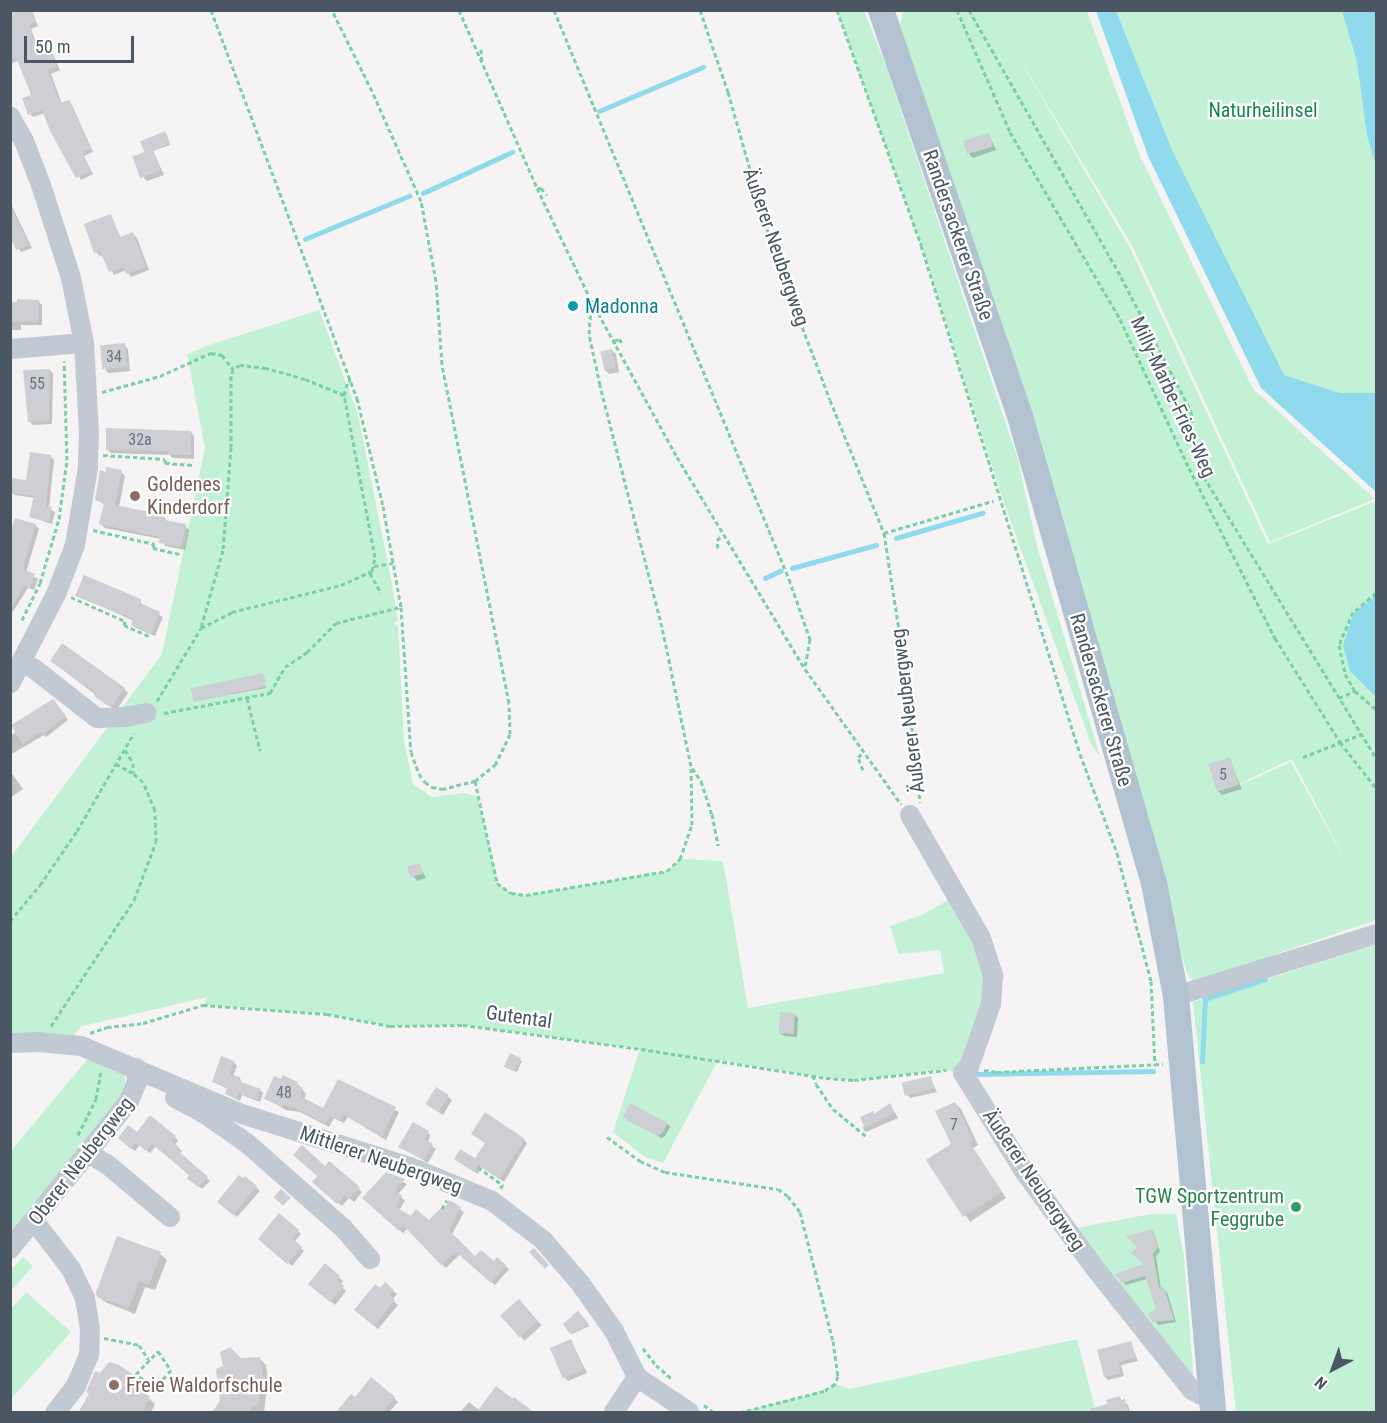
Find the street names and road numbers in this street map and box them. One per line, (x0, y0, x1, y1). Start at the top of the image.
street label: Randersackerer Straße (918, 147, 998, 323)
street label: Äußerer Neubergweg (738, 165, 814, 329)
street label: Milly-Marbe-Fries-Weg (1125, 313, 1221, 481)
street label: Randersackerer Straße (1065, 611, 1137, 789)
street label: Äußerer Neubergweg (886, 627, 930, 795)
street label: Gutental (484, 1000, 554, 1034)
street label: Oberer Neubergweg (24, 1092, 138, 1230)
street label: Äußerer Neubergweg (978, 1105, 1090, 1255)
street label: Mittlerer Neubergweg (297, 1121, 465, 1199)

